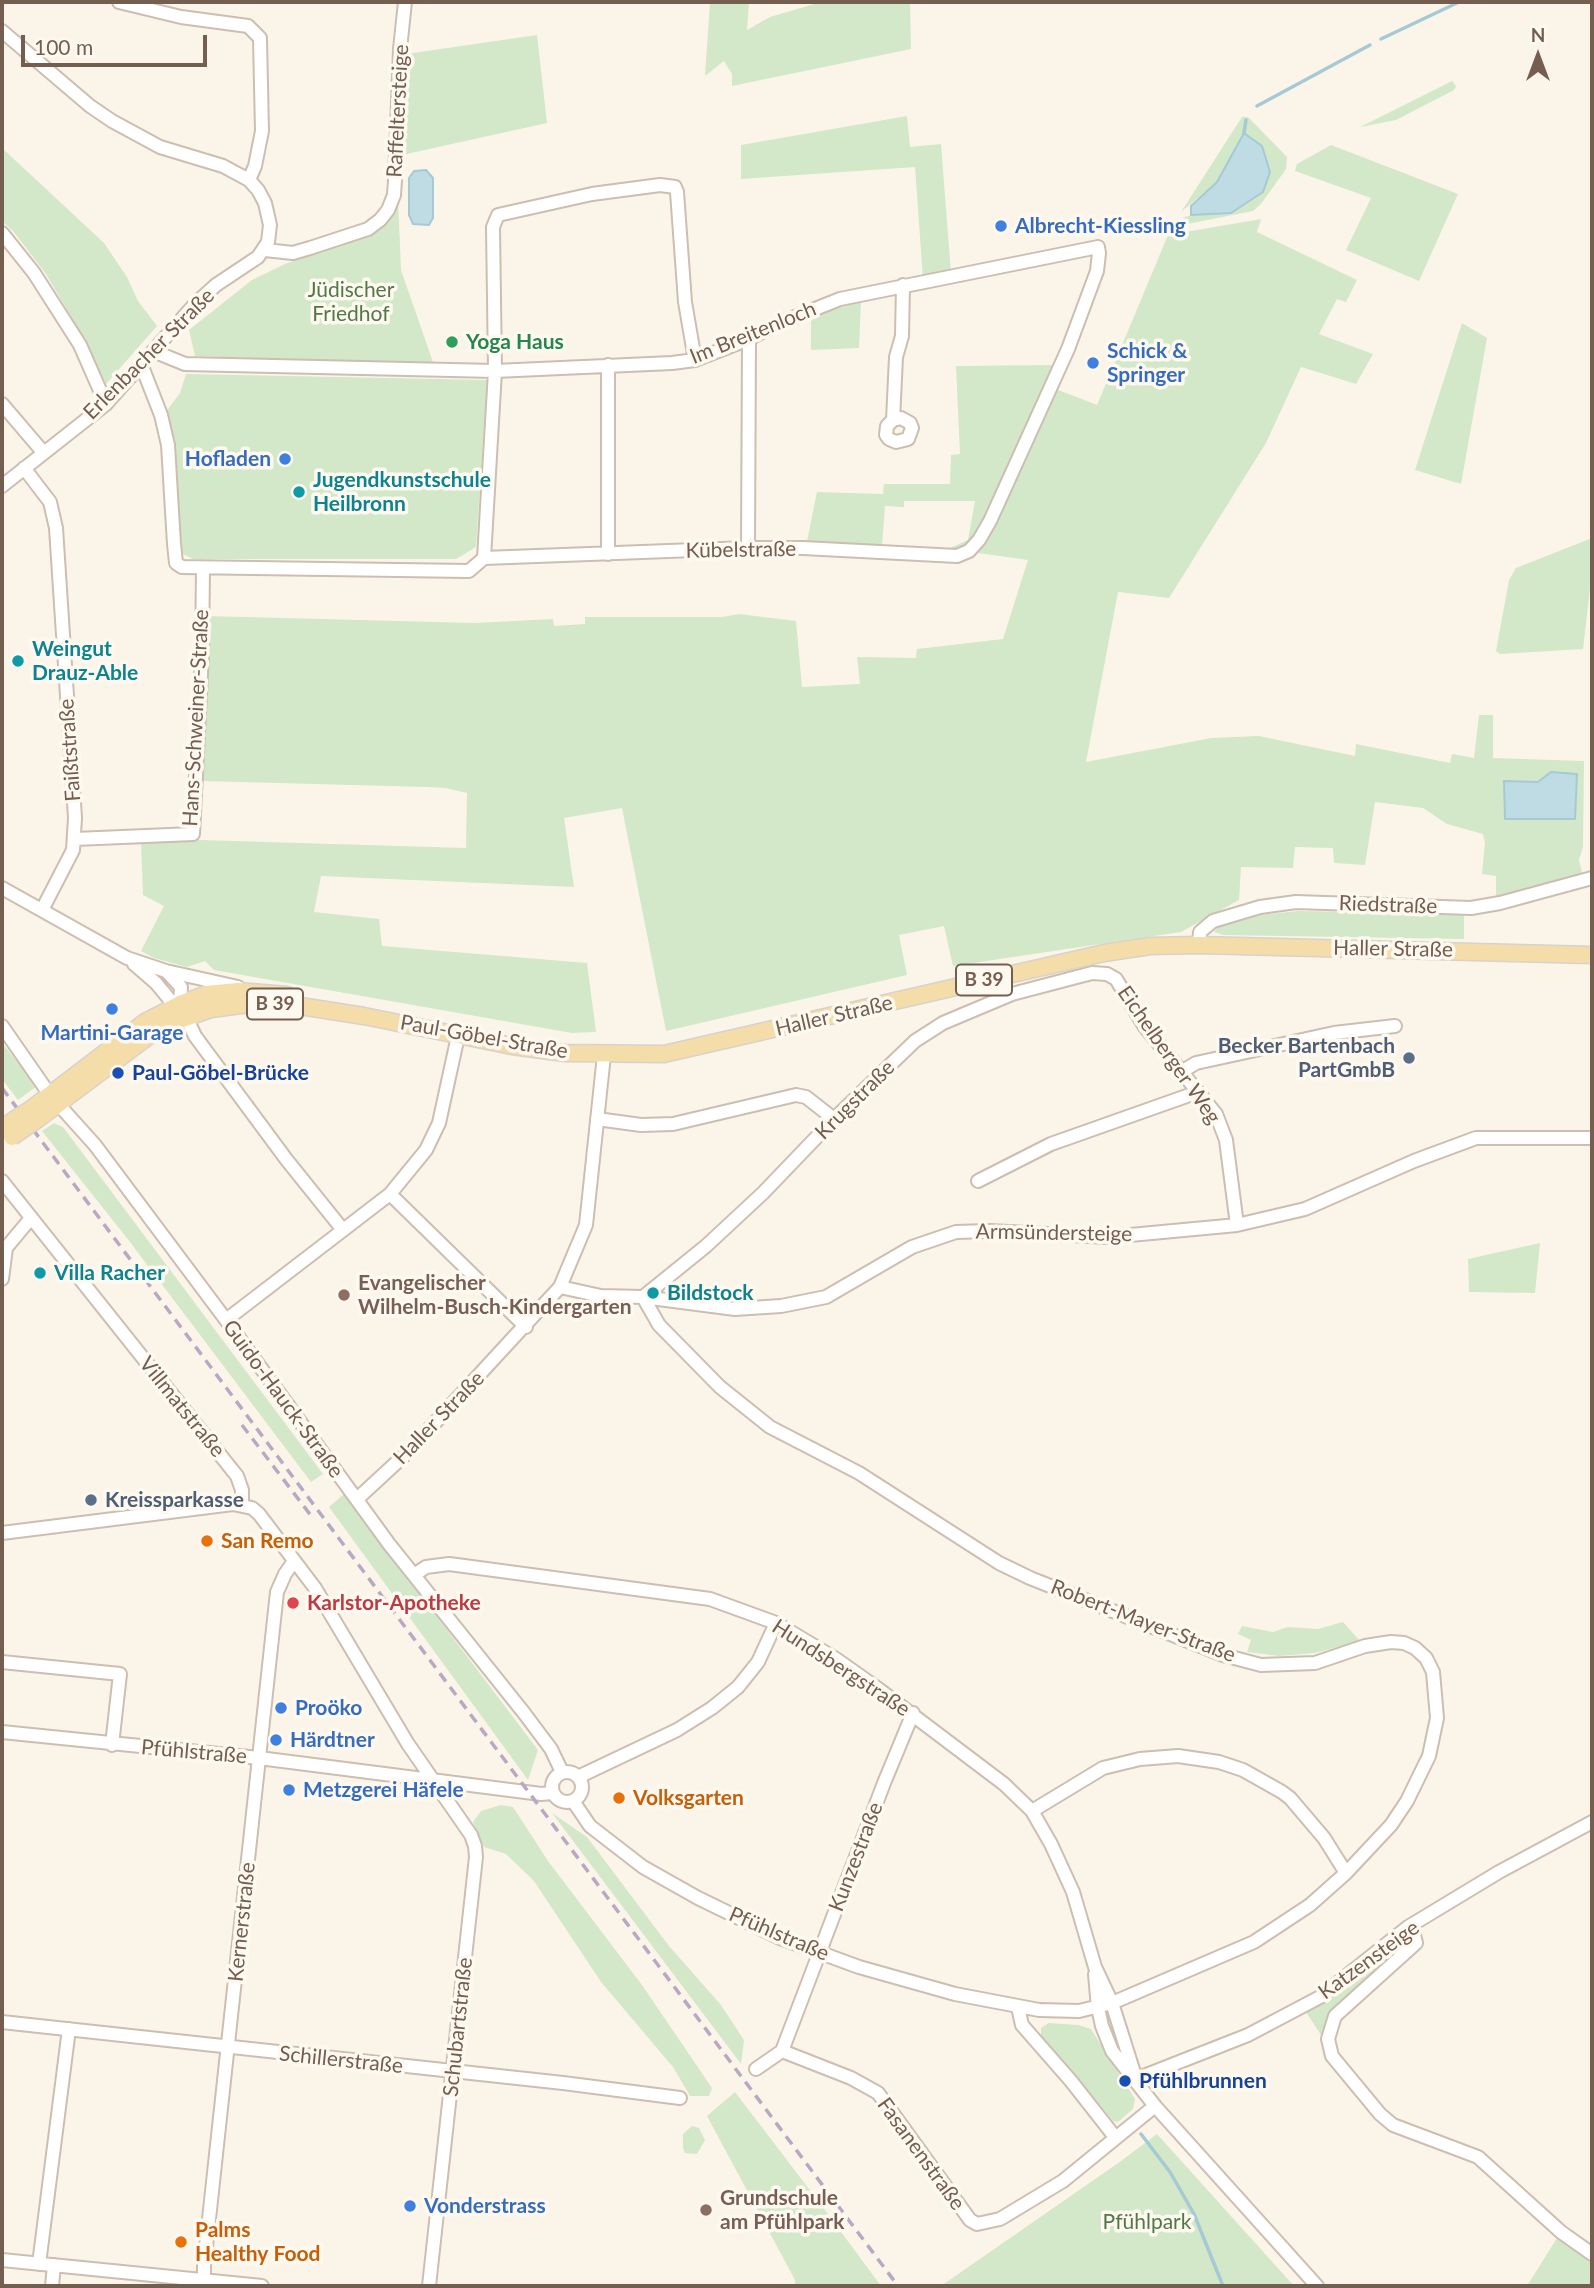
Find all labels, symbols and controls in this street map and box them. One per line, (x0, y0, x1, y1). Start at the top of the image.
scale bar (24, 21, 210, 65)
north arrow (1503, 21, 1573, 91)
text: N (1531, 23, 1545, 46)
text: 100 m (34, 34, 93, 59)
street label: Raffeltersteige (382, 44, 414, 178)
place label: Albrecht-Kiessling (1015, 213, 1186, 239)
marker: Albrecht-Kiessling (993, 218, 1009, 234)
park label: Jüdischer Friedhof (308, 277, 394, 327)
street label: Erlenbacher Straße (78, 283, 220, 425)
street label: Im Breitenloch (686, 296, 820, 370)
place label: Yoga Haus (466, 329, 564, 355)
marker: Yoga Haus (444, 334, 460, 350)
place label: Schick & Springer (1107, 338, 1187, 388)
marker: Schick & Springer (1085, 355, 1101, 371)
place label: Hofladen (185, 446, 271, 472)
marker: Hofladen (277, 451, 293, 467)
place label: Jugendkunstschule Heilbronn (313, 467, 491, 517)
marker: Jugendkunstschule Heilbronn (291, 484, 307, 500)
street label: Kübelstraße (685, 536, 797, 564)
street label: Hans-Schweiner-Straße (178, 609, 214, 827)
place label: Weingut Drauz-Able (32, 636, 138, 686)
marker: Weingut Drauz-Able (10, 653, 26, 669)
street label: Faißtstraße (54, 698, 86, 802)
street label: Riedstraße (1338, 891, 1438, 919)
street label: Haller Straße (1333, 935, 1453, 963)
road number: B 39 (956, 964, 1012, 996)
street label: Eichelberger Weg (1112, 981, 1226, 1129)
road number: B 39 (247, 988, 303, 1020)
street label: Haller Straße (773, 990, 895, 1042)
marker: Martini-Garage (104, 1001, 120, 1017)
street label: Paul-Göbel-Straße (398, 1010, 570, 1064)
place label: Martini-Garage (41, 1020, 183, 1046)
place label: Becker Bartenbach PartGmbB (1218, 1033, 1395, 1083)
marker: Becker Bartenbach PartGmbB (1401, 1050, 1417, 1066)
street label: Krugstraße (810, 1055, 900, 1145)
place label: Paul-Göbel-Brücke (132, 1060, 309, 1086)
marker: Paul-Göbel-Brücke (110, 1065, 126, 1081)
street label: Armsündersteige (976, 1219, 1132, 1247)
place label: Villa Racher (54, 1260, 165, 1286)
marker: Villa Racher (32, 1265, 48, 1281)
place label: Evangelischer Wilhelm-Busch-Kindergarten (358, 1270, 632, 1320)
place label: Bildstock (667, 1280, 753, 1306)
marker: Bildstock (645, 1285, 661, 1301)
marker: Evangelischer Wilhelm-Busch-Kindergarten (336, 1287, 352, 1303)
street label: Guido-Hauck-Straße (217, 1315, 349, 1483)
street label: Villmatstraße (134, 1352, 230, 1462)
street label: Haller Straße (388, 1366, 490, 1470)
place label: Kreissparkasse (105, 1487, 244, 1513)
marker: Kreissparkasse (83, 1492, 99, 1508)
place label: San Remo (221, 1528, 314, 1554)
marker: San Remo (199, 1533, 215, 1549)
street label: Robert-Mayer-Straße (1047, 1574, 1239, 1668)
place label: Karlstor-Apotheke (307, 1590, 481, 1616)
marker: Karlstor-Apotheke (285, 1595, 301, 1611)
street label: Hundsbergstraße (767, 1614, 915, 1722)
place label: Proöko (295, 1695, 362, 1721)
marker: Proöko (273, 1700, 289, 1716)
place label: Härdtner (290, 1727, 375, 1753)
marker: Härdtner (268, 1732, 284, 1748)
street label: Pfühlstraße (140, 1735, 248, 1769)
place label: Metzgerei Häfele (303, 1777, 464, 1803)
marker: Metzgerei Häfele (281, 1782, 297, 1798)
place label: Volksgarten (633, 1785, 744, 1811)
marker: Volksgarten (611, 1790, 627, 1806)
street label: Kunzestraße (824, 1799, 888, 1915)
street label: Kernerstraße (223, 1861, 261, 1983)
street label: Pfühlstraße (725, 1902, 833, 1966)
street label: Katzensteige (1314, 1915, 1424, 2005)
street label: Schubartstraße (438, 1956, 478, 2098)
street label: Schillerstraße (278, 2041, 404, 2079)
place label: Pfühlbrunnen (1139, 2068, 1267, 2094)
marker: Pfühlbrunnen (1117, 2073, 1133, 2089)
street label: Fasanenstraße (872, 2093, 970, 2215)
place label: Grundschule am Pfühlpark (720, 2185, 844, 2235)
place label: Vonderstrass (424, 2193, 546, 2219)
marker: Vonderstrass (402, 2198, 418, 2214)
marker: Grundschule am Pfühlpark (698, 2202, 714, 2218)
park label: Pfühlpark (1103, 2209, 1191, 2235)
place label: Palms Healthy Food (195, 2217, 320, 2267)
marker: Palms Healthy Food (173, 2234, 189, 2250)

